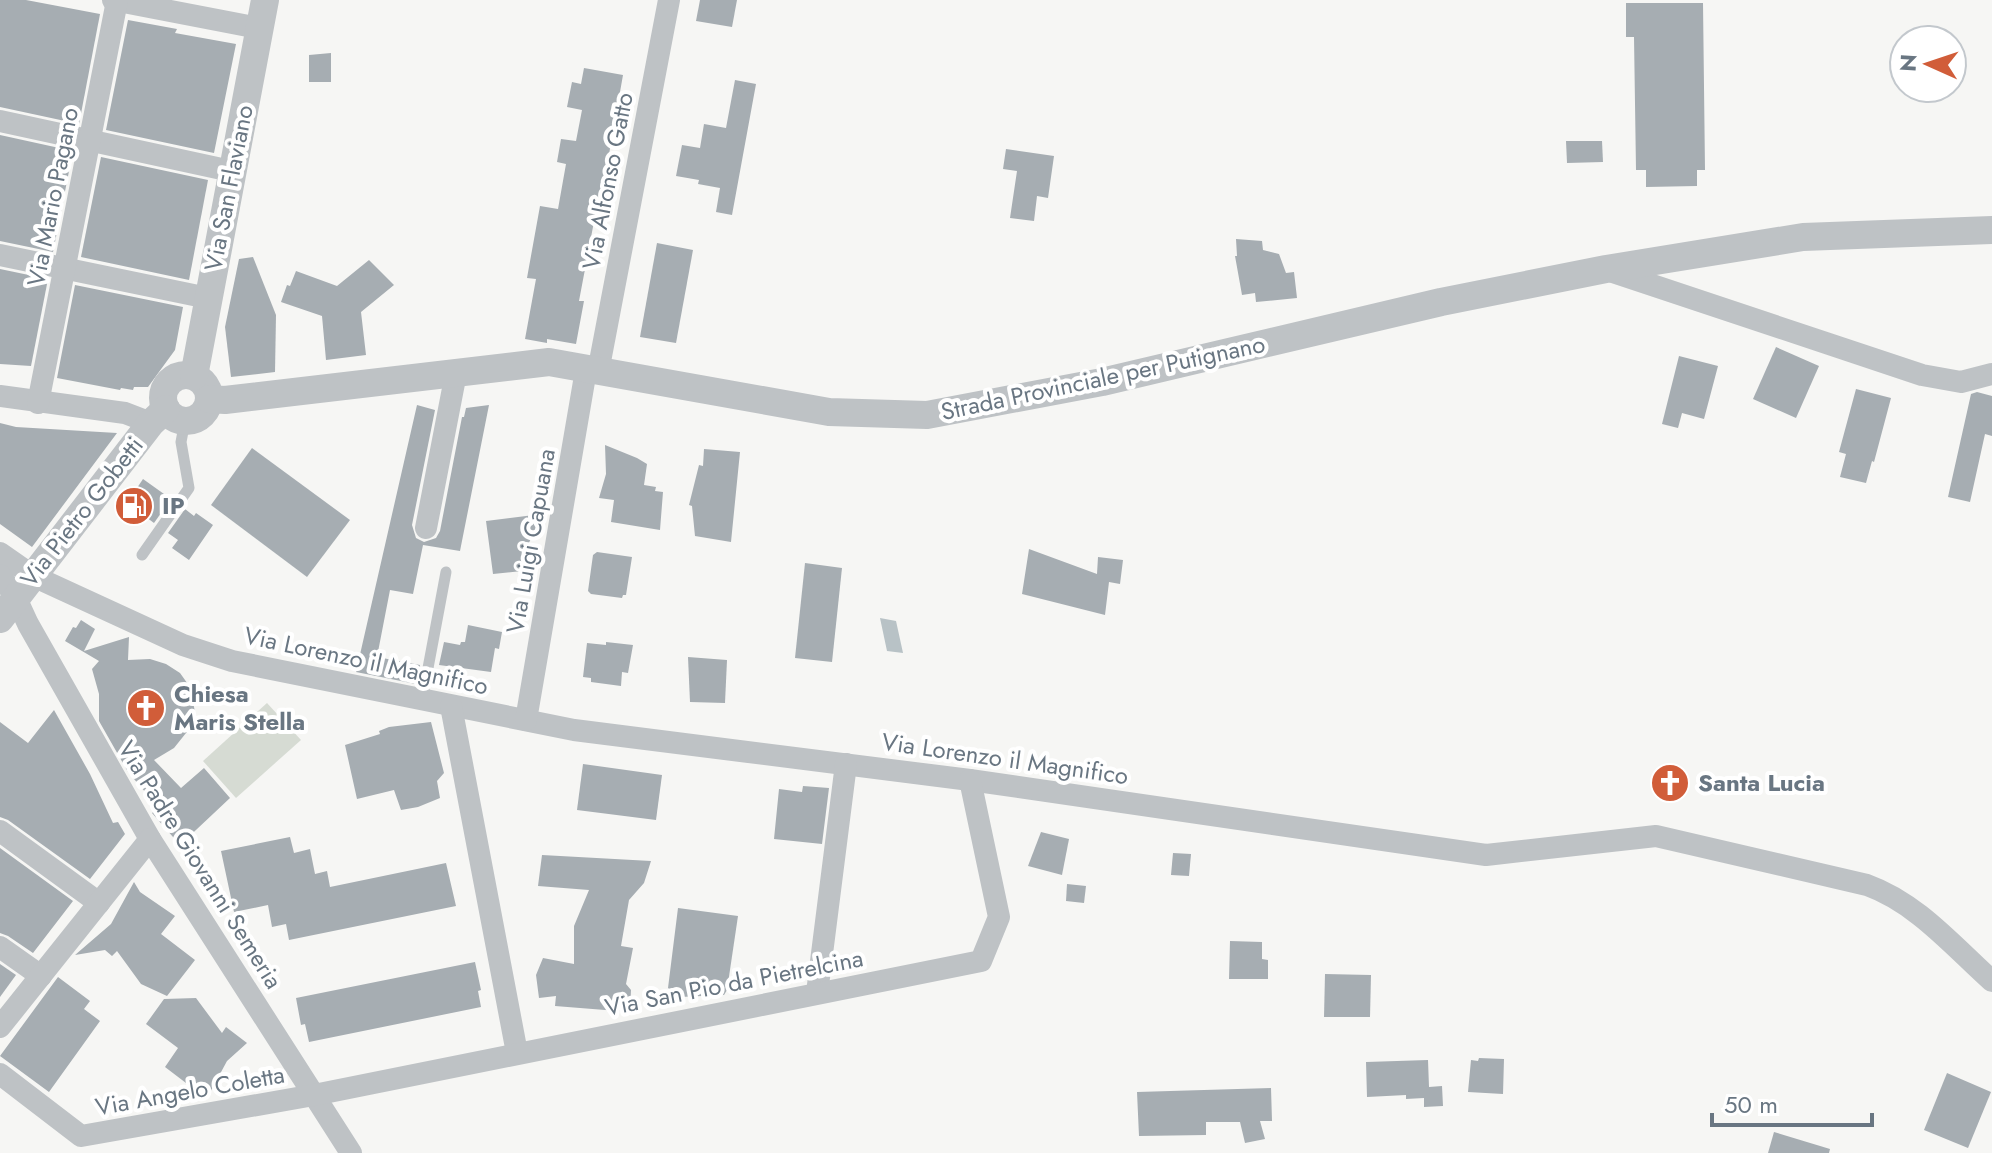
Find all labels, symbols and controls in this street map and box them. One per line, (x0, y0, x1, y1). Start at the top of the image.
north arrow (1888, 24, 1968, 104)
text: N (1892, 53, 1924, 73)
street label: Via Alfonso Gatto (573, 89, 642, 272)
street label: Via San Flaviano (195, 102, 262, 274)
street label: Via Mario Pagano (18, 104, 87, 289)
street label: Strada Provinciale per Putignano (938, 326, 1268, 429)
street label: Via Pietro Gobetti (12, 429, 151, 594)
street label: Via Luigi Capuana (497, 446, 564, 636)
fuel station icon: IP (113, 485, 155, 527)
place label: IP (162, 488, 185, 523)
street label: Via Lorenzo il Magnifico (241, 618, 491, 703)
place label: Chiesa Maris Stella (174, 676, 305, 739)
church icon: Chiesa Maris Stella (125, 687, 167, 729)
street label: Via Lorenzo il Magnifico (880, 724, 1131, 793)
street label: Via Padre Giovanni Semeria (110, 734, 291, 996)
church icon: Santa Lucia (1649, 762, 1691, 804)
place label: Santa Lucia (1698, 765, 1825, 800)
street label: Via San Pio da Pietrelcina (602, 940, 866, 1025)
street label: Via Angelo Coletta (93, 1057, 287, 1124)
scale bar (1712, 1077, 1872, 1127)
text: 50 m (1724, 1087, 1778, 1122)

